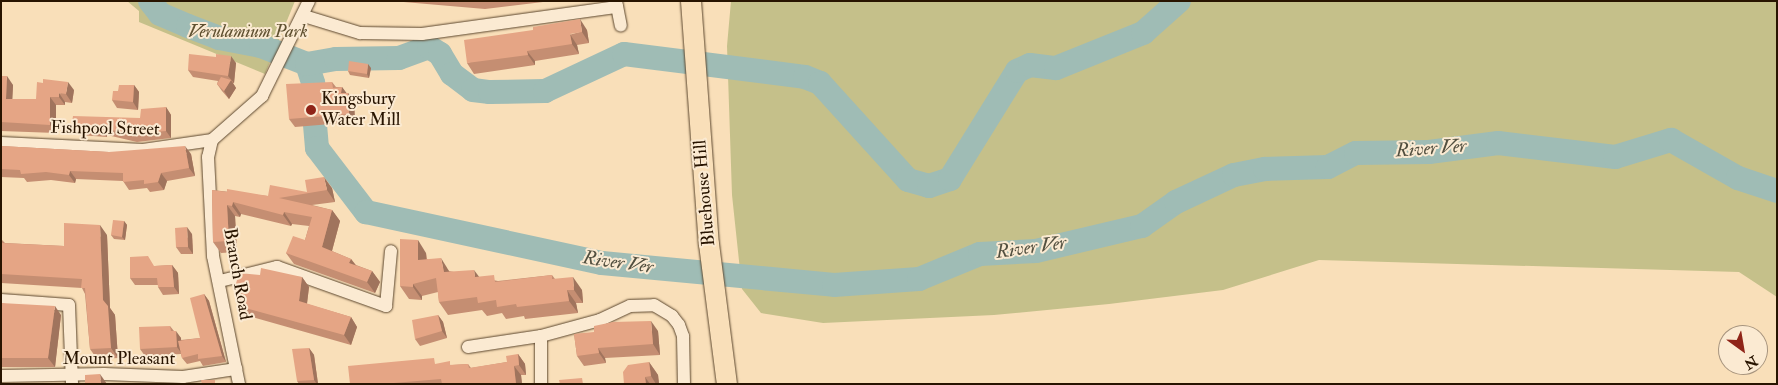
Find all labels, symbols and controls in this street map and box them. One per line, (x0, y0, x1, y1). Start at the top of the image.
park label: Verulamium Park (188, 21, 308, 43)
place label: Kingsbury Water Mill (321, 89, 400, 132)
marker: Kingsbury Water Mill (305, 104, 317, 116)
street label: Fishpool Street (50, 117, 160, 141)
water label: River Ver (1395, 135, 1467, 163)
street label: Bluehouse Hill (690, 139, 720, 247)
street label: Branch Road (218, 226, 256, 322)
water label: River Ver (994, 232, 1068, 264)
water label: River Ver (581, 247, 655, 279)
north arrow (1718, 325, 1768, 375)
street label: Mount Pleasant (63, 348, 175, 370)
text: N (1741, 352, 1761, 373)

